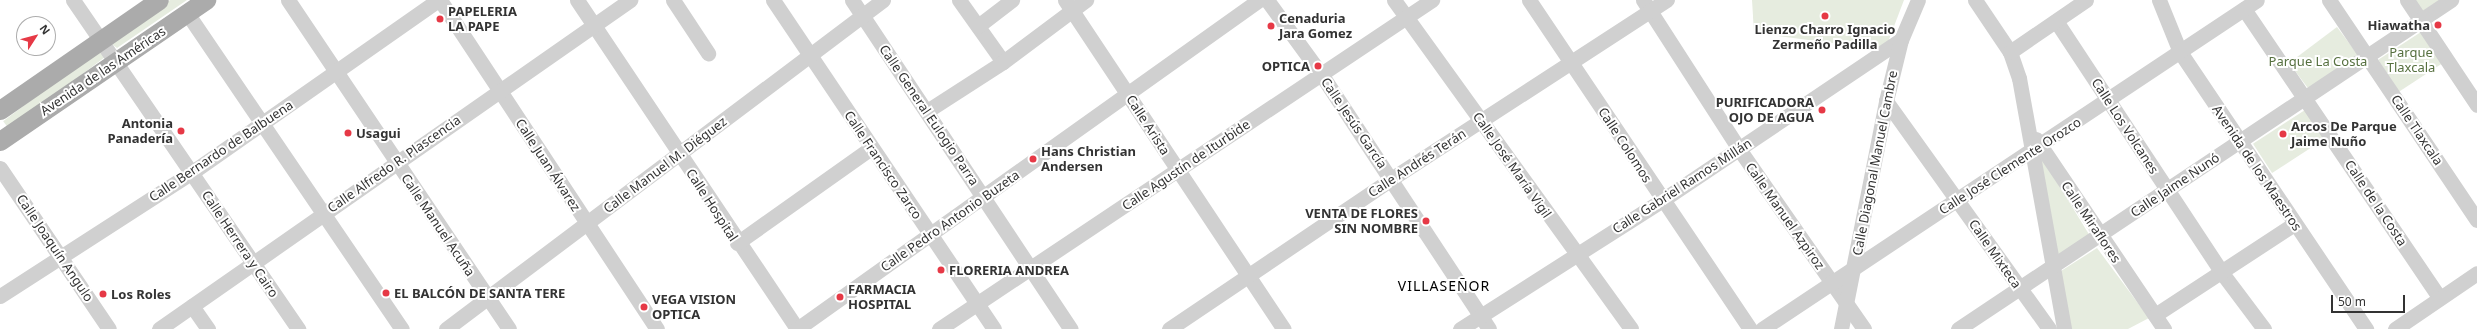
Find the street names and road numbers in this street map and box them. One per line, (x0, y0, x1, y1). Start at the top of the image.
street label: Avenida de las Américas (37, 23, 169, 119)
street label: Calle General Eulogio Parra (876, 42, 982, 188)
street label: Calle Diagonal Manuel Cambre (1849, 69, 1901, 257)
street label: Calle Jesús García (1318, 75, 1390, 171)
street label: Calle Los Volcanes (2088, 75, 2162, 177)
street label: Calle Arista (1123, 92, 1173, 158)
street label: Calle Tlaxcala (2388, 92, 2446, 168)
street label: Calle Bernardo de Balbuena (146, 97, 296, 205)
street label: Avenida de los Maestros (2209, 102, 2305, 234)
street label: Calle Colomos (1595, 104, 1655, 186)
street label: Calle Francisco Zarco (841, 108, 925, 222)
street label: Calle José María Vigil (1470, 109, 1554, 221)
street label: Calle Alfredo R. Plascencia (324, 112, 464, 216)
street label: Calle Manuel M. Diéguez (600, 114, 730, 216)
street label: Calle José Clemente Orozco (1936, 114, 2084, 218)
street label: Calle Juan Álvarez (512, 116, 584, 214)
street label: Calle Agustín de Iturbide (1119, 116, 1253, 214)
street label: Calle Andrés Terán (1365, 126, 1469, 200)
street label: Calle Gabriel Ramos Millán (1610, 135, 1754, 237)
street label: Calle Jaime Nunó (2128, 150, 2222, 220)
street label: Calle de la Costa (2342, 157, 2410, 249)
street label: Calle Manuel Azpiroz (1742, 160, 1828, 272)
street label: Calle Hospital (683, 166, 741, 244)
street label: Calle Pedro Antonio Buzeta (878, 167, 1022, 275)
street label: Calle Manuel Acuña (398, 171, 478, 279)
street label: Calle Miraflores (2058, 178, 2124, 266)
street label: Calle Herrera y Cairo (198, 188, 282, 300)
street label: Calle Joaquín Angulo (13, 191, 97, 305)
street label: Calle Mixteca (1966, 217, 2024, 291)

